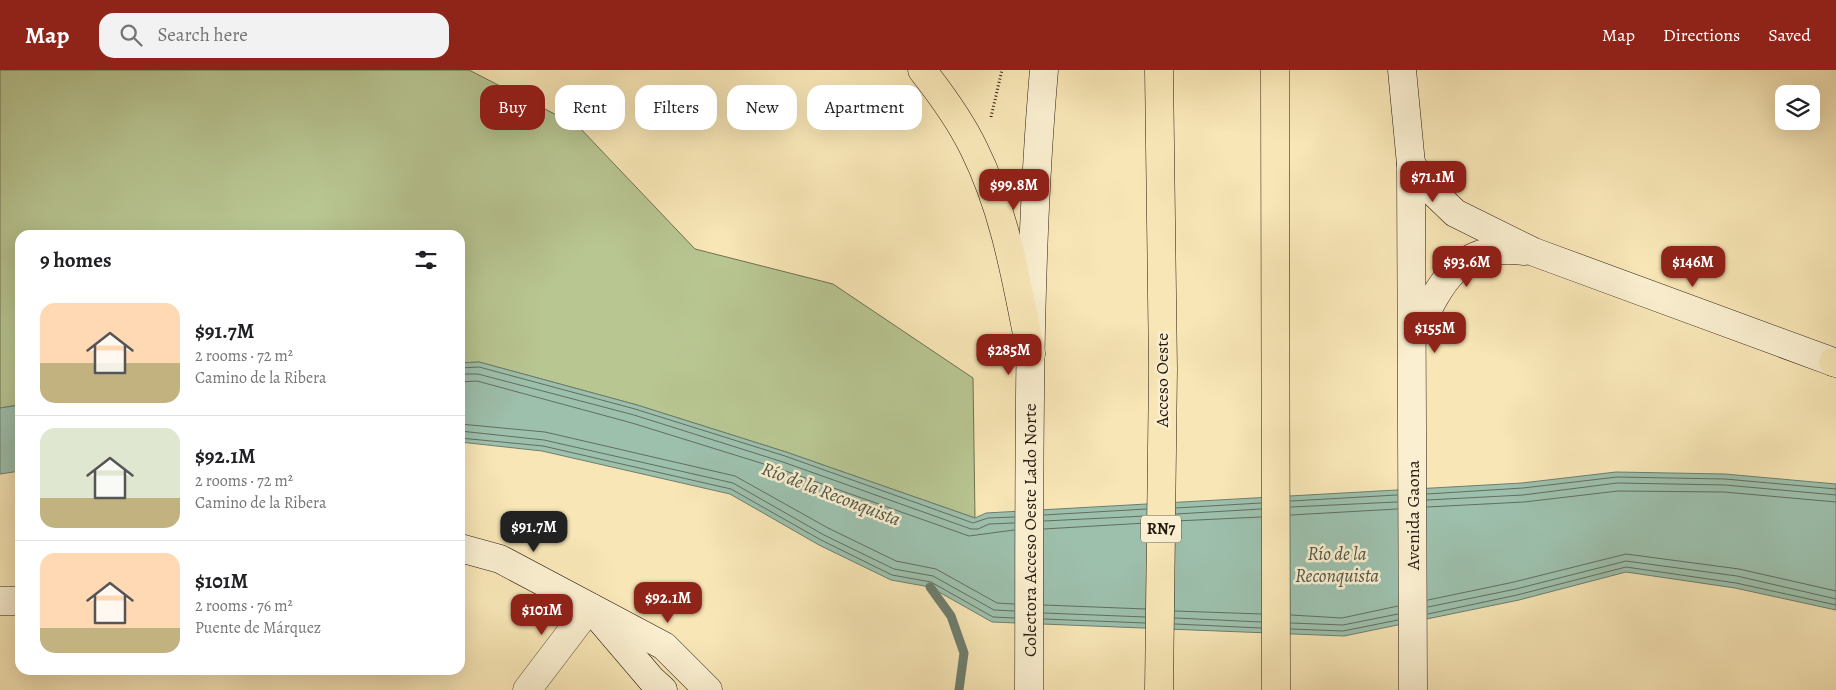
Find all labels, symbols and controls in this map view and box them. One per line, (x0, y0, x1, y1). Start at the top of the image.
search box (99, 13, 449, 58)
text: Map (25, 19, 69, 51)
icon: search (117, 21, 145, 49)
text: Search here (157, 22, 248, 48)
text: Map (1602, 23, 1635, 47)
text: Directions (1663, 23, 1740, 47)
text: Saved (1768, 23, 1811, 47)
chip: Buy (480, 85, 545, 130)
chip: Rent (555, 85, 625, 130)
chip: Filters (635, 85, 717, 130)
chip: New (727, 85, 797, 130)
chip: Apartment (807, 85, 922, 130)
map controls (1775, 85, 1820, 130)
button: layers (1775, 85, 1820, 130)
pin: $71.1M (1392, 160, 1474, 203)
text: $71.1M (1411, 166, 1455, 188)
pin: $99.8M (973, 168, 1055, 211)
text: $99.8M (990, 174, 1038, 196)
text: 9 homes (40, 246, 111, 274)
icon: filters (412, 246, 440, 274)
pin: $93.6M (1426, 246, 1508, 288)
pin: $146M (1658, 246, 1728, 288)
text: $93.6M (1443, 251, 1491, 273)
text: $146M (1672, 251, 1714, 273)
pin: $155M (1400, 312, 1470, 354)
text: $91.7M (195, 317, 254, 345)
text: $155M (1415, 317, 1455, 339)
icon: home (80, 323, 140, 383)
street label: Acceso Oeste (1150, 333, 1174, 428)
pin: $285M (974, 334, 1044, 376)
text: $285M (987, 339, 1031, 361)
text: 2 rooms · 72 m² (195, 345, 293, 367)
text: Camino de la Ribera (195, 367, 327, 389)
street label: Colectora Acceso Oeste Lado Norte (1018, 403, 1042, 657)
text: $92.1M (195, 442, 256, 470)
icon: home (80, 448, 140, 508)
water label: Río de la Reconquista (758, 456, 904, 532)
street label: Avenida Gaona (1401, 459, 1425, 571)
text: 2 rooms · 72 m² (195, 470, 293, 492)
text: Camino de la Ribera (195, 492, 327, 514)
pin: $91.7M (493, 510, 575, 553)
text: $91.7M (511, 516, 557, 538)
road number: RN7 (1141, 516, 1181, 542)
water label: Río de la Reconquista (1295, 541, 1379, 589)
text: $101M (195, 567, 248, 595)
icon: home (80, 573, 140, 633)
pin: $92.1M (627, 582, 709, 624)
text: $92.1M (645, 587, 691, 609)
pin: $101M (507, 594, 577, 636)
text: 2 rooms · 76 m² (195, 595, 293, 617)
text: $101M (522, 599, 562, 621)
text: Puente de Márquez (195, 617, 321, 639)

